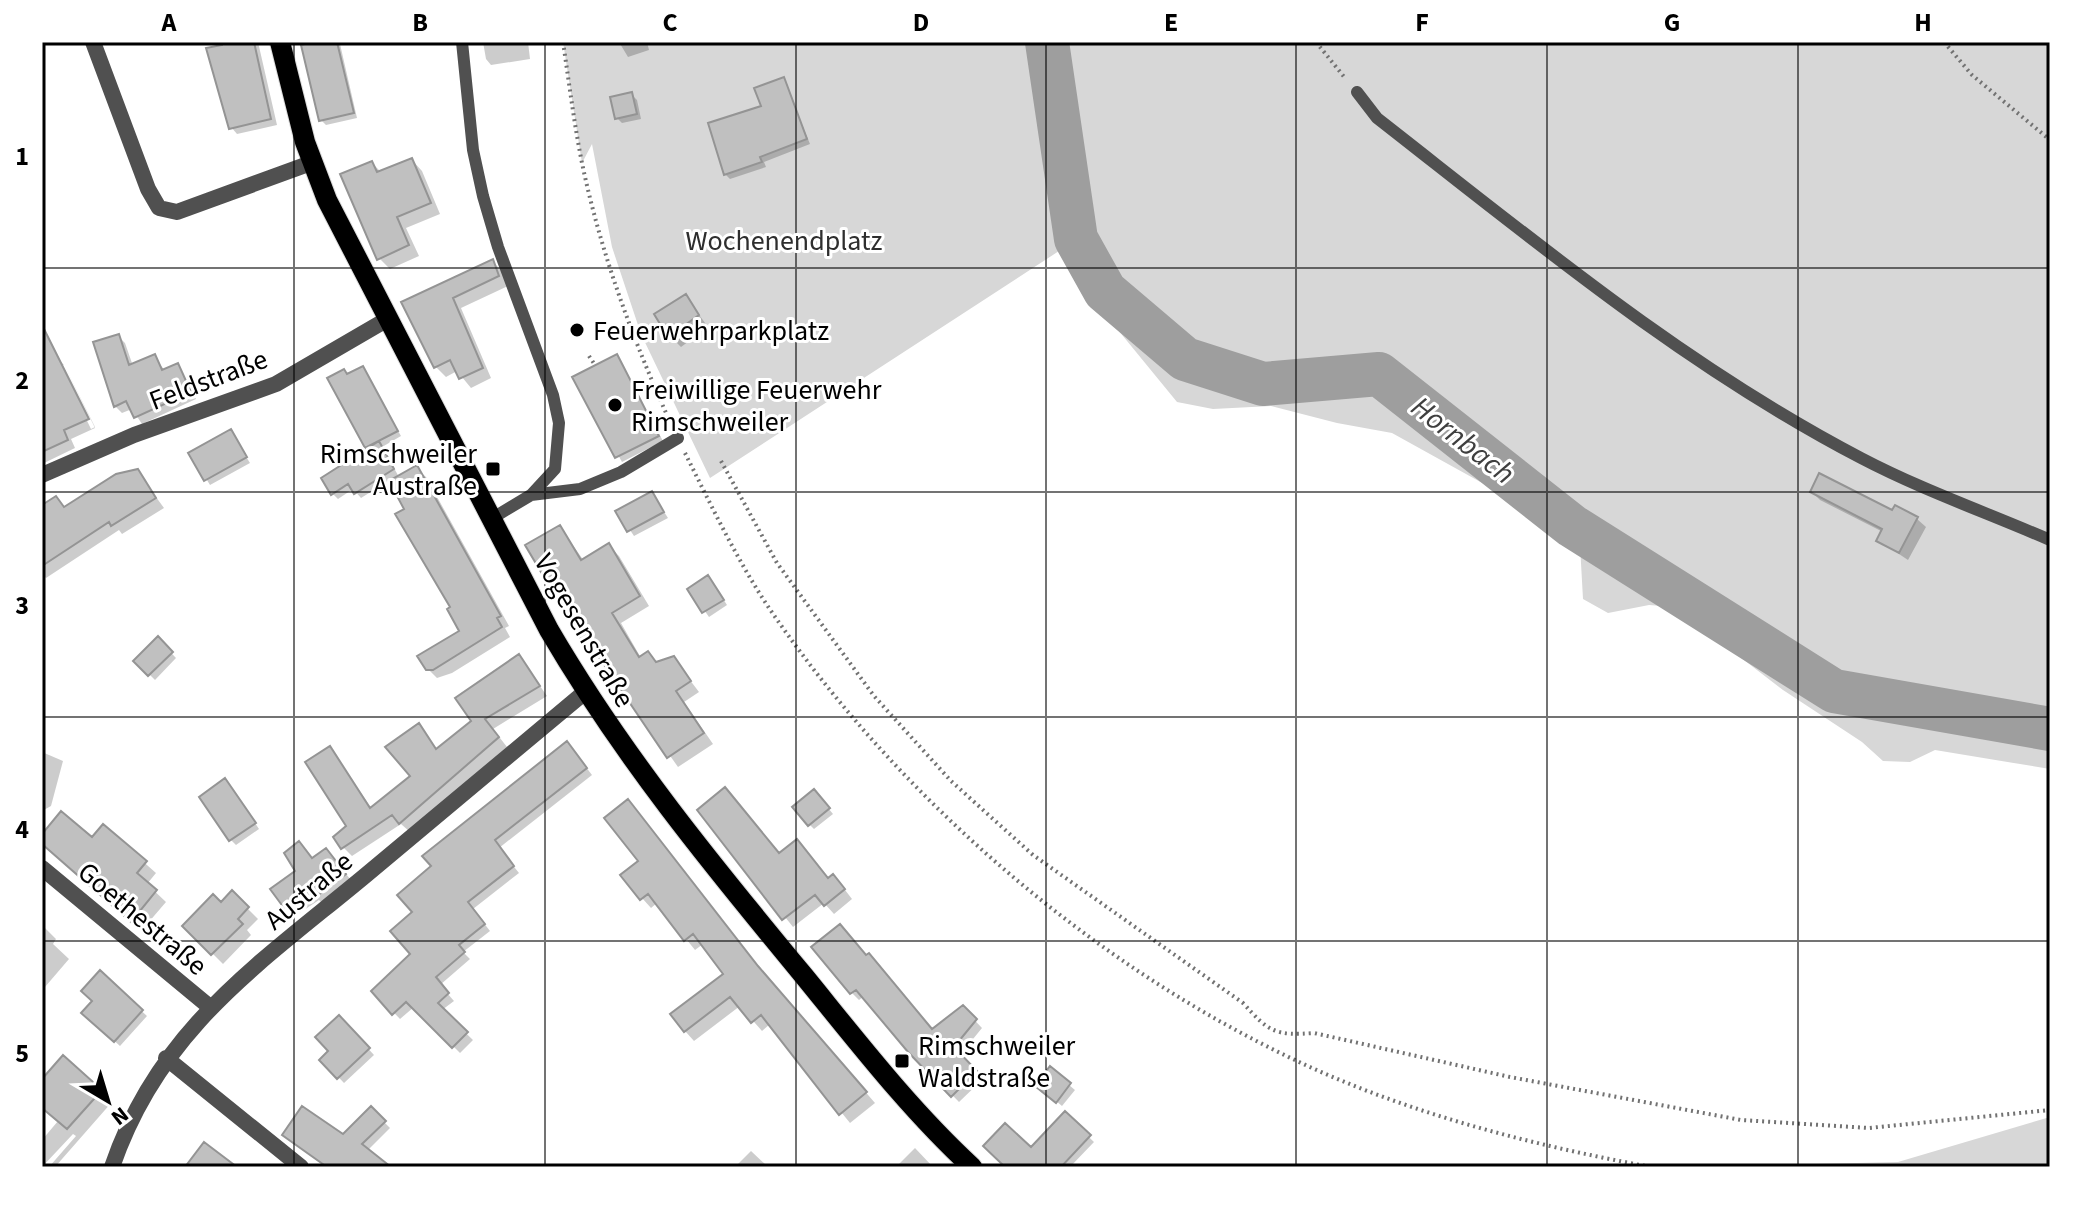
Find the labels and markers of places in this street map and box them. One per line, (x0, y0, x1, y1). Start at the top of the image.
place label: Feuerwehrparkplatz (593, 311, 829, 351)
marker: Feuerwehrparkplatz (568, 321, 586, 339)
place label: Freiwillige Feuerwehr Rimschweiler (631, 370, 882, 442)
marker: Freiwillige Feuerwehr Rimschweiler (606, 396, 624, 414)
place label: Rimschweiler Austraße (320, 434, 477, 506)
marker: Rimschweiler Austraße (484, 460, 502, 478)
place label: Rimschweiler Waldstraße (918, 1026, 1076, 1098)
marker: Rimschweiler Waldstraße (893, 1052, 911, 1070)

